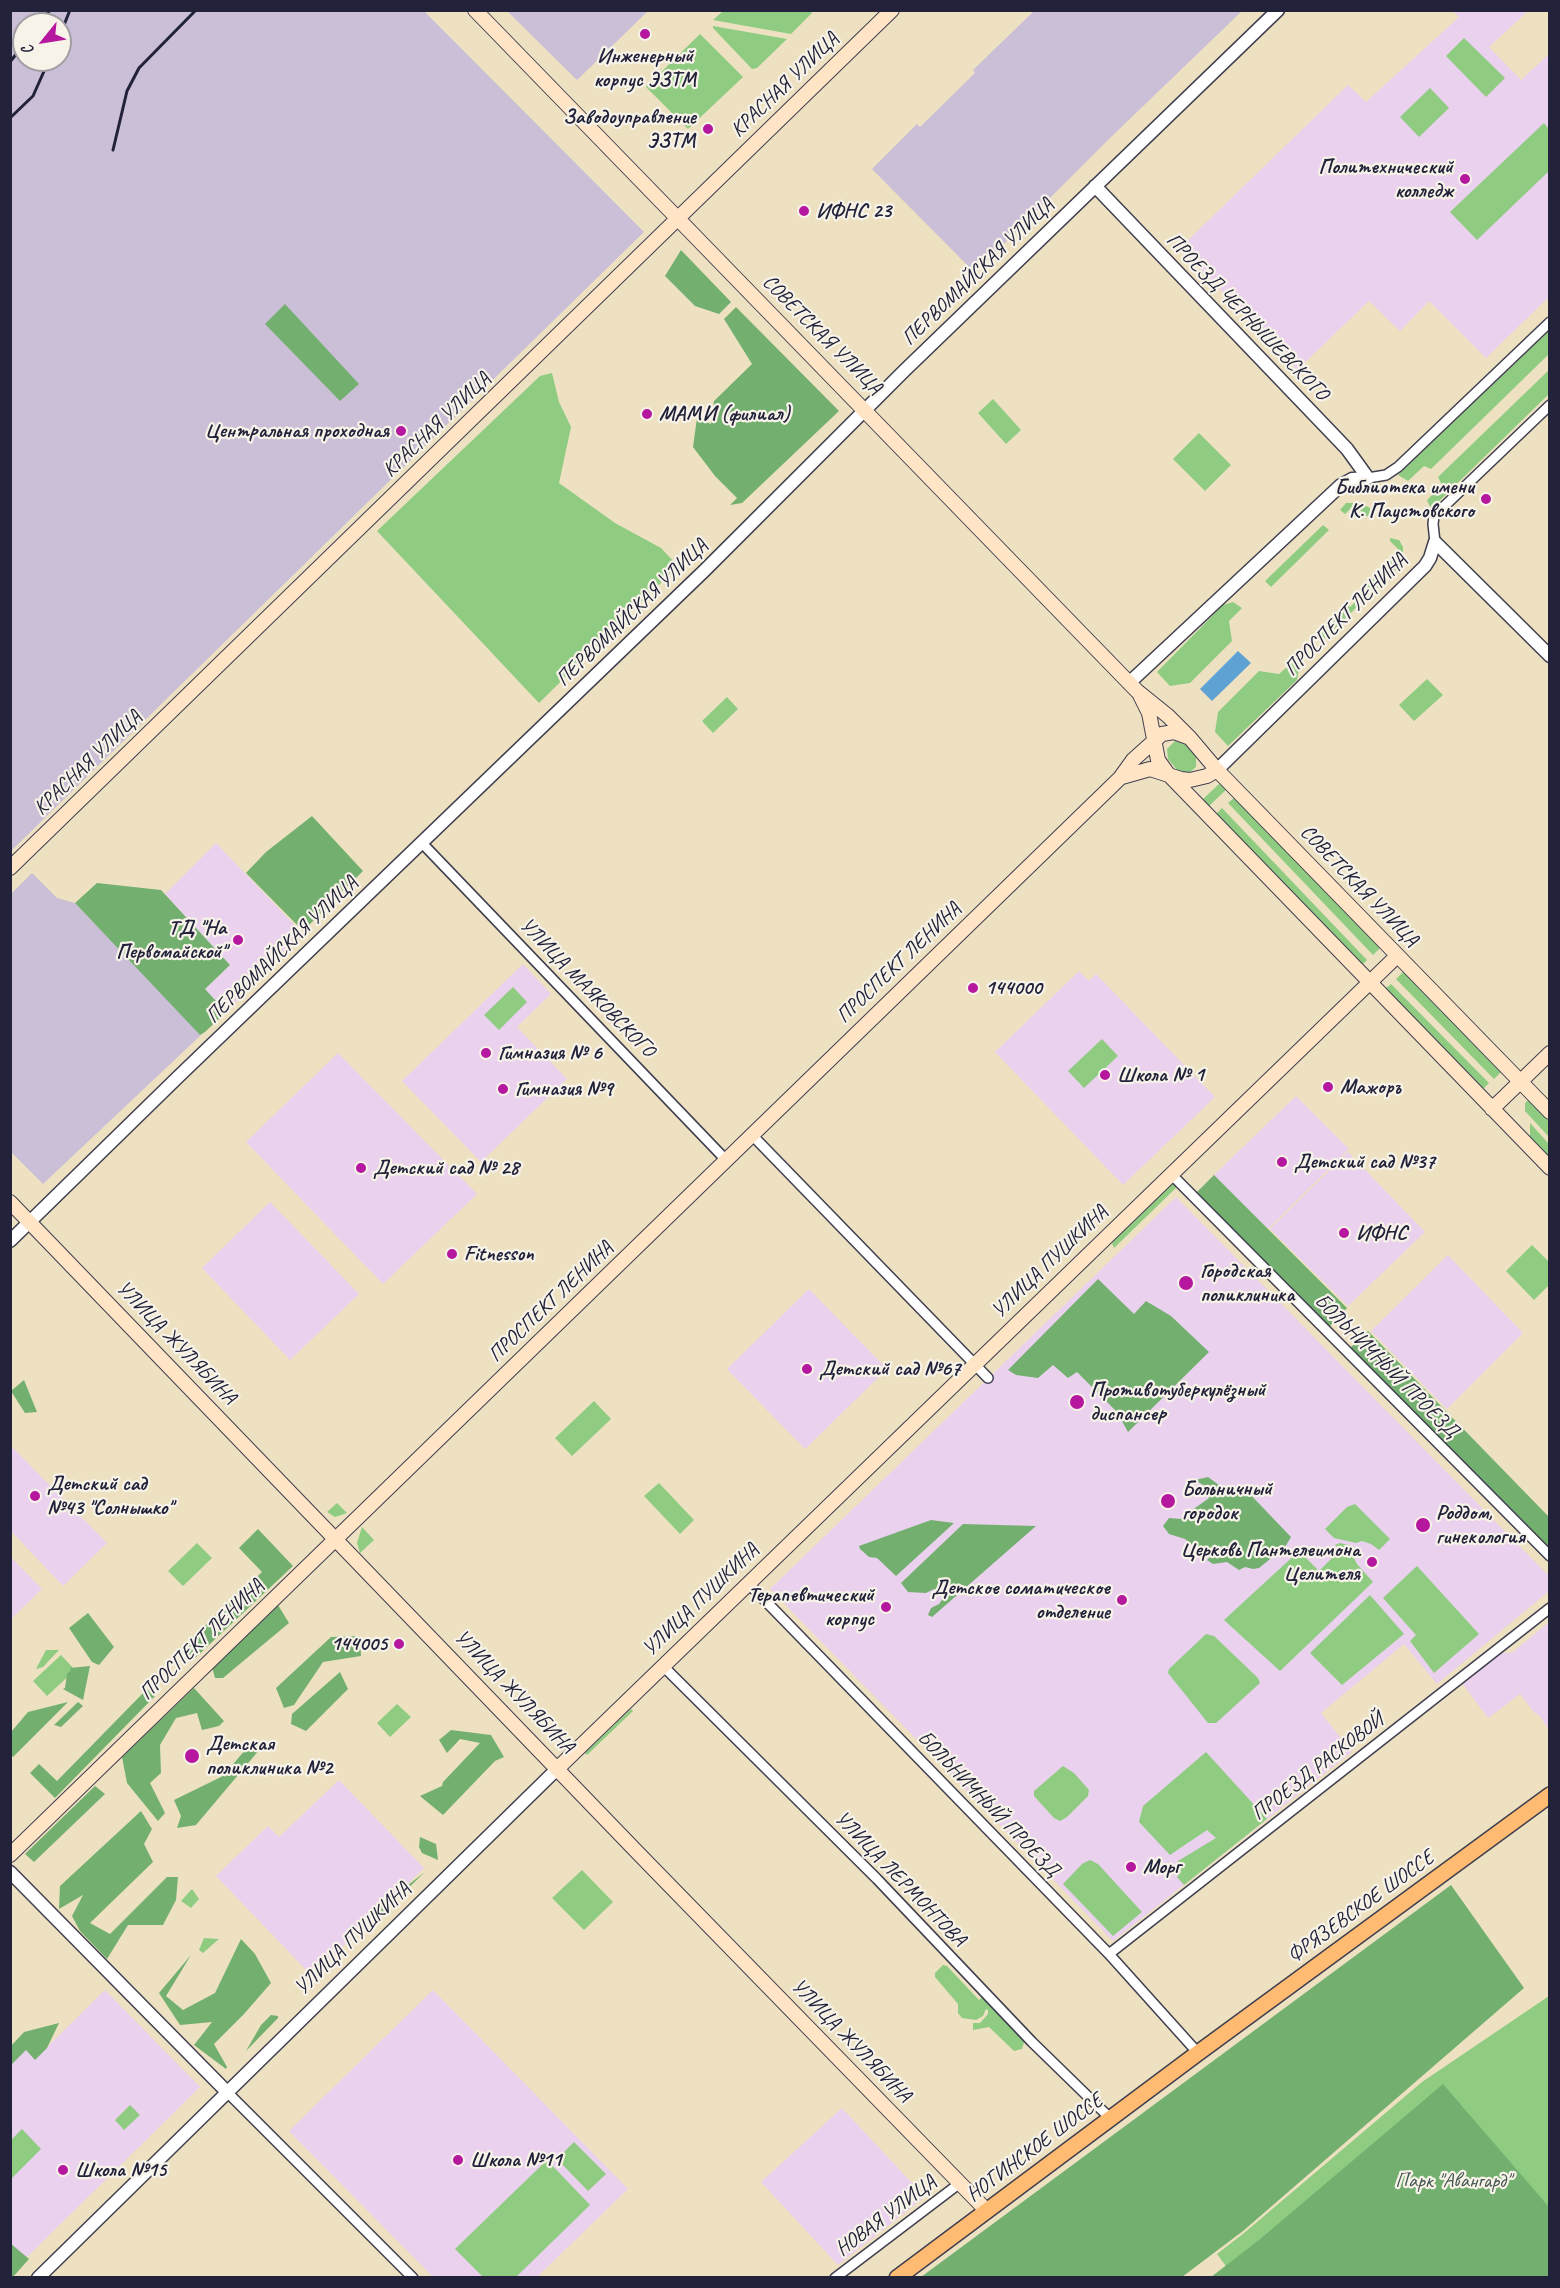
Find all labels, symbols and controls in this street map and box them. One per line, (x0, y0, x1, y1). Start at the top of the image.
north arrow (12, 12, 72, 72)
marker: Инженерный корпус ЭЗТМ (638, 27, 652, 41)
street label: КРАСНАЯ УЛИЦА (726, 27, 844, 143)
text: С (18, 42, 39, 58)
place label: Инженерный корпус ЭЗТМ (593, 43, 697, 93)
place label: Заводоуправление ЭЗТМ (563, 104, 696, 154)
marker: Заводоуправление ЭЗТМ (701, 122, 715, 136)
place label: Политехнический колледж (1318, 154, 1453, 204)
marker: Политехнический колледж (1458, 172, 1472, 186)
street label: ПЕРВОМАЙСКАЯ УЛИЦА (897, 193, 1059, 351)
place label: ИФНС 23 (816, 198, 891, 224)
marker: ИФНС 23 (797, 204, 811, 218)
street label: ПРОЕЗД ЧЕРНЫШЕВСКОГО (1160, 228, 1334, 406)
street label: СОВЕТСКАЯ УЛИЦА (757, 270, 887, 400)
street label: КРАСНАЯ УЛИЦА (378, 367, 496, 483)
place label: МАМИ (филиал) (659, 401, 790, 427)
marker: МАМИ (филиал) (640, 407, 654, 421)
place label: Центральная проходная (205, 418, 389, 444)
marker: Центральная проходная (394, 424, 408, 438)
place label: Библиотека имени К. Паустовского (1335, 474, 1474, 524)
marker: Библиотека имени К. Паустовского (1479, 492, 1493, 506)
street label: ПЕРВОМАЙСКАЯ УЛИЦА (551, 534, 713, 692)
street label: ПРОСПЕКТ ЛЕНИНА (1279, 548, 1413, 682)
street label: КРАСНАЯ УЛИЦА (29, 705, 147, 821)
street label: СОВЕТСКАЯ УЛИЦА (1295, 820, 1423, 952)
street label: ПЕРВОМАЙСКАЯ УЛИЦА (201, 871, 363, 1029)
street label: ПРОСПЕКТ ЛЕНИНА (831, 897, 967, 1029)
street label: УЛИЦА МАЯКОВСКОГО (514, 913, 660, 1063)
place label: ТД "На Первомайской" (116, 915, 226, 965)
marker: ТД "На Первомайской" (231, 933, 245, 947)
place label: 144000 (985, 975, 1042, 1001)
marker: 144000 (966, 981, 980, 995)
place label: Гимназия № 6 (498, 1040, 602, 1066)
marker: Гимназия № 6 (479, 1046, 493, 1060)
place label: Школа № 1 (1117, 1062, 1204, 1088)
marker: Школа № 1 (1098, 1068, 1112, 1082)
place label: Мажоръ (1340, 1074, 1401, 1100)
place label: Гимназия №9 (515, 1076, 613, 1102)
marker: Мажоръ (1321, 1080, 1335, 1094)
marker: Гимназия №9 (496, 1082, 510, 1096)
place label: Детский сад №37 (1294, 1149, 1435, 1175)
place label: Детский сад № 28 (373, 1155, 519, 1181)
marker: Детский сад №37 (1275, 1155, 1289, 1169)
marker: Детский сад № 28 (354, 1161, 368, 1175)
street label: УЛИЦА ПУШКИНА (987, 1200, 1113, 1324)
place label: ИФНС (1356, 1220, 1407, 1246)
marker: ИФНС (1337, 1226, 1351, 1240)
street label: ПРОСПЕКТ ЛЕНИНА (483, 1236, 619, 1368)
place label: Fitnesson (464, 1241, 534, 1267)
marker: Fitnesson (445, 1247, 459, 1261)
place label: Городская поликлиника (1200, 1258, 1294, 1308)
marker: Городская поликлиника (1177, 1274, 1195, 1292)
street label: УЛИЦА ЖУЛЯБИНА (111, 1276, 241, 1410)
street label: БОЛЬНИЧНЫЙ ПРОЕЗД (1309, 1289, 1463, 1443)
place label: Детский сад №67 (819, 1356, 960, 1382)
marker: Детский сад №67 (800, 1362, 814, 1376)
place label: Противотуберкулёзный диспансер (1090, 1377, 1265, 1427)
marker: Противотуберкулёзный диспансер (1068, 1393, 1086, 1411)
place label: Детский сад №43 "Солнышко" (47, 1471, 172, 1521)
place label: Больничный городок (1182, 1476, 1272, 1526)
marker: Детский сад №43 "Солнышко" (28, 1489, 42, 1503)
marker: Больничный городок (1159, 1492, 1177, 1510)
place label: Роддом, гинекология (1436, 1500, 1525, 1550)
marker: Роддом, гинекология (1414, 1516, 1432, 1534)
place label: Церковь Пантелеимона Целителя (1180, 1537, 1360, 1587)
street label: УЛИЦА ПУШКИНА (638, 1538, 764, 1662)
marker: Церковь Пантелеимона Целителя (1365, 1555, 1379, 1569)
street label: ПРОСПЕКТ ЛЕНИНА (134, 1574, 270, 1706)
place label: Детское соматическое отделение (932, 1575, 1110, 1625)
place label: Терапевтический корпус (748, 1582, 874, 1632)
marker: Детское соматическое отделение (1115, 1593, 1129, 1607)
marker: Терапевтический корпус (879, 1600, 893, 1614)
street label: УЛИЦА ЖУЛЯБИНА (449, 1625, 579, 1759)
place label: 144005 (331, 1631, 387, 1657)
marker: 144005 (392, 1637, 406, 1651)
street label: ПРОЕЗД РАСКОВОЙ (1247, 1708, 1389, 1826)
street label: БОЛЬНИЧНЫЙ ПРОЕЗД (912, 1726, 1064, 1882)
place label: Детская поликлиника №2 (206, 1731, 332, 1781)
marker: Детская поликлиника №2 (183, 1747, 201, 1765)
street label: УЛИЦА ЛЕРМОНТОВА (829, 1806, 971, 1952)
street label: ФРЯЗЕВСКОЕ ШОССЕ (1283, 1845, 1439, 1969)
place label: Морг (1143, 1854, 1181, 1880)
marker: Морг (1124, 1860, 1138, 1874)
street label: УЛИЦА ПУШКИНА (290, 1877, 416, 2001)
street label: УЛИЦА ЖУЛЯБИНА (786, 1974, 916, 2108)
street label: НОГИНСКОЕ ШОССЕ (962, 2088, 1108, 2208)
place label: Школа №11 (470, 2147, 561, 2173)
marker: Школа №11 (451, 2153, 465, 2167)
place label: Школа №15 (75, 2157, 166, 2183)
marker: Школа №15 (56, 2163, 70, 2177)
park label: Парк "Авангард" (1395, 2168, 1511, 2194)
street label: НОВАЯ УЛИЦА (831, 2170, 941, 2262)

